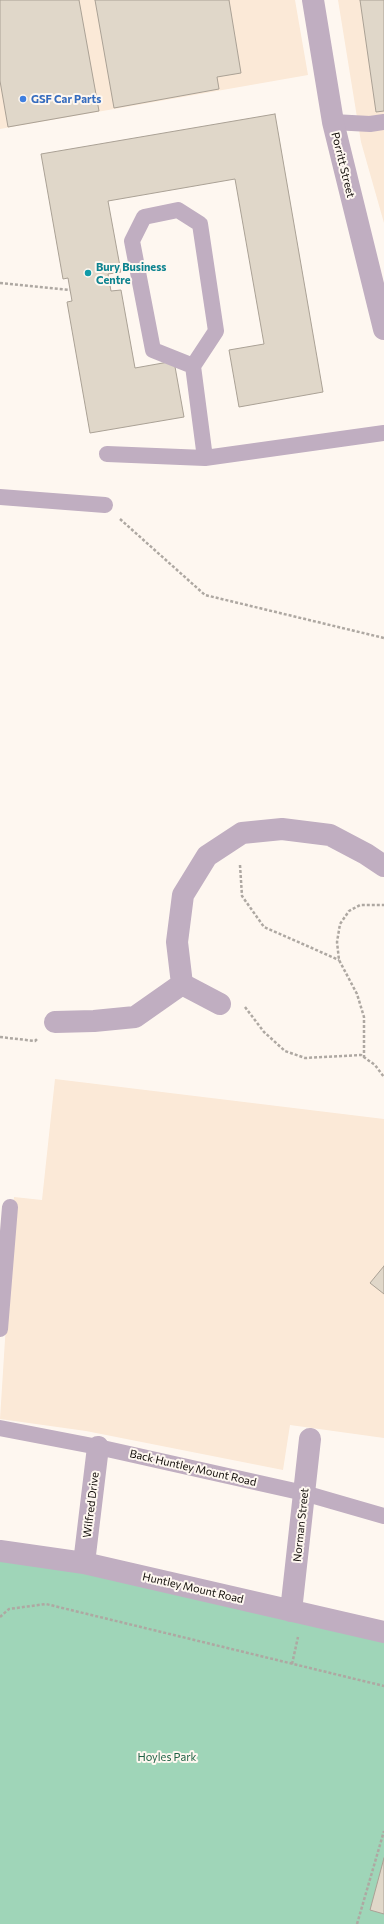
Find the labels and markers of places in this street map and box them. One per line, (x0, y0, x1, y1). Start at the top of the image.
place label: GSF Car Parts (31, 92, 101, 106)
marker: GSF Car Parts (18, 94, 28, 104)
place label: Bury Business Centre (96, 260, 166, 286)
marker: Bury Business Centre (83, 268, 93, 278)

